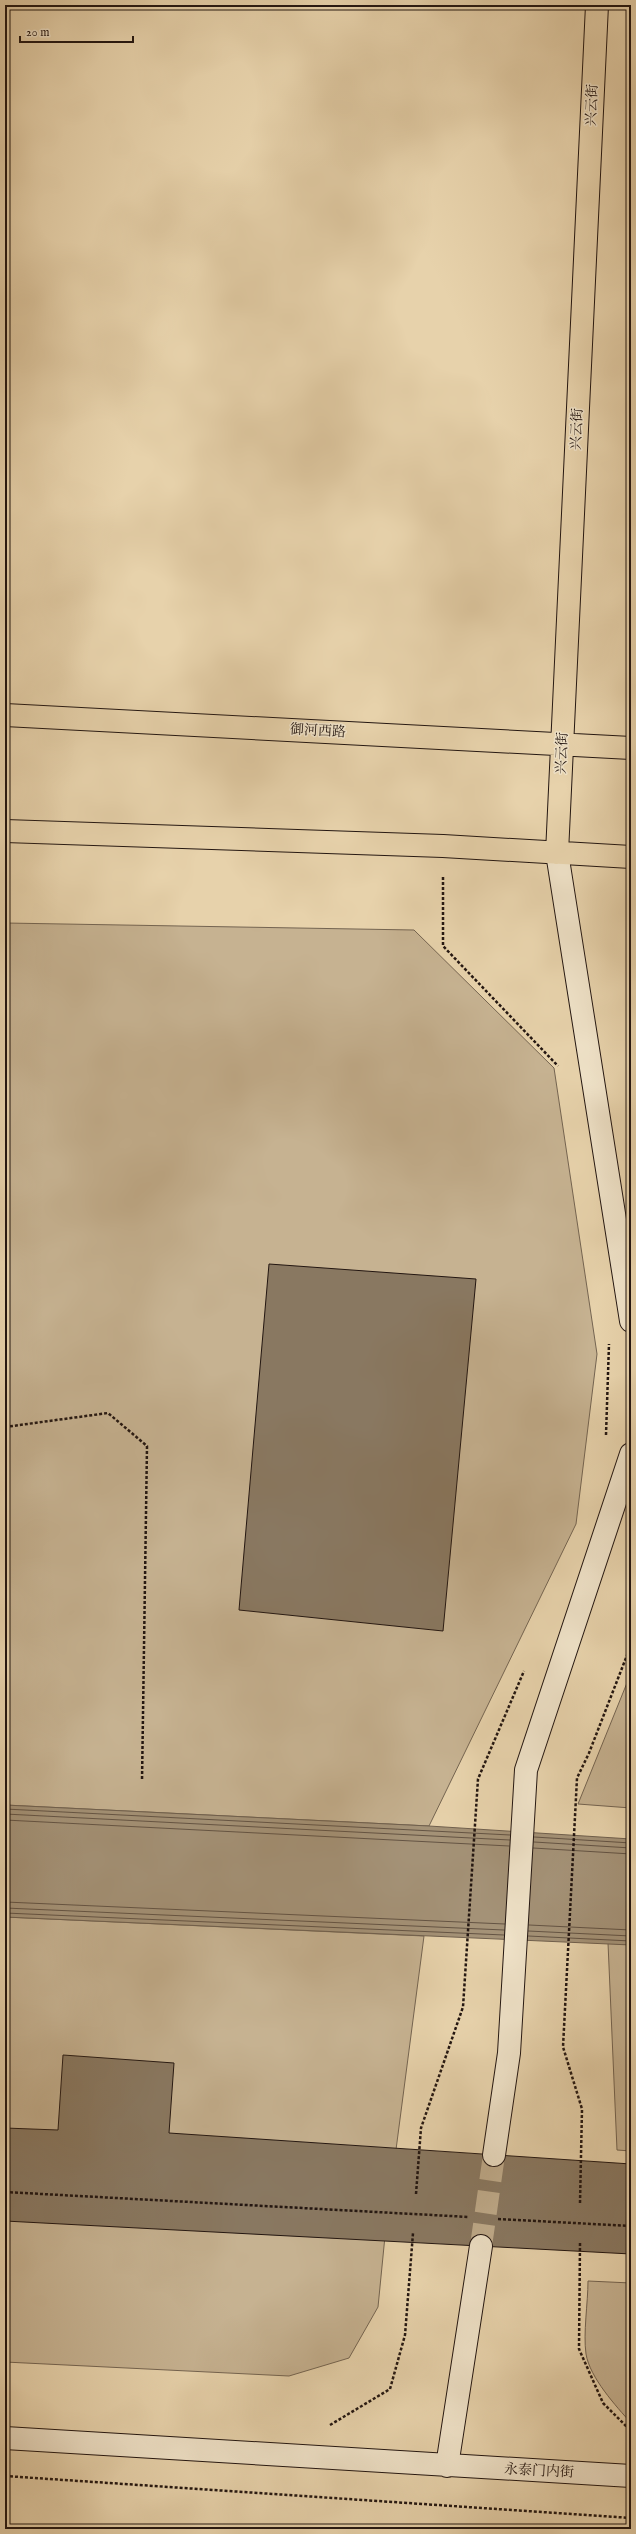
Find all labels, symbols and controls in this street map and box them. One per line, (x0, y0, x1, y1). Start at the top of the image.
scale bar (20, 18, 133, 44)
text: 20 m (26, 25, 49, 40)
street label: 兴云街 (582, 84, 602, 126)
street label: 兴云街 (567, 408, 587, 450)
street label: 御河西路 (290, 721, 346, 741)
street label: 兴云街 (552, 732, 572, 774)
street label: 永泰门内街 (504, 2460, 574, 2482)

